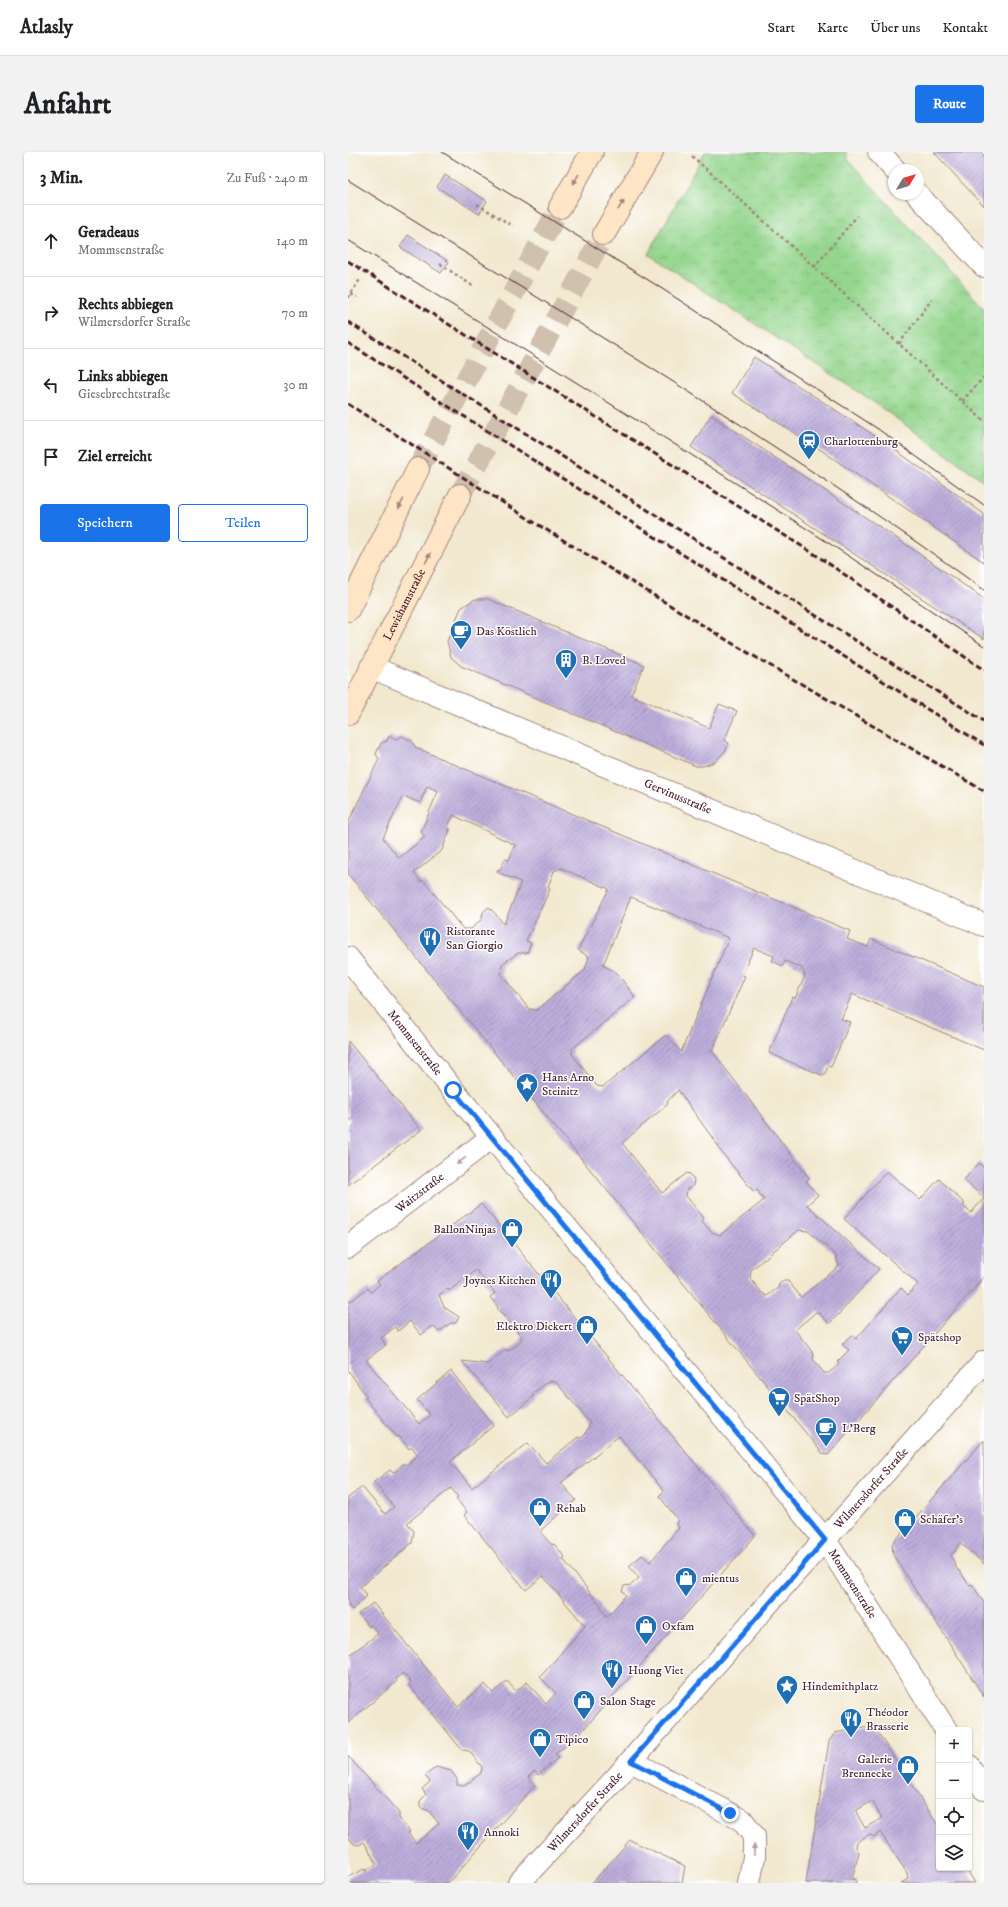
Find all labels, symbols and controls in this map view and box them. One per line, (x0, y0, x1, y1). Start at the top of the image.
text: Atlasly (20, 16, 73, 39)
text: Start (768, 19, 795, 37)
text: Karte (817, 19, 848, 37)
text: Über uns (870, 19, 920, 37)
text: Kontakt (942, 19, 988, 37)
button: Route (915, 85, 984, 123)
text: Anfahrt (24, 87, 111, 122)
north arrow (888, 164, 924, 200)
text: 3 Min. (40, 167, 83, 189)
text: Zu Fuß · 240 m (227, 170, 308, 186)
one-way arrow (572, 173, 579, 185)
one-way arrow (618, 199, 625, 211)
text: Geradeaus (78, 223, 139, 242)
icon: ahead (40, 230, 62, 252)
text: 140 m (276, 233, 308, 249)
text: Mommsenstraße (78, 242, 164, 258)
text: Rechts abbiegen (78, 295, 173, 314)
icon: right (40, 302, 62, 324)
text: 70 m (282, 305, 308, 321)
text: Wilmersdorfer Straße (78, 314, 191, 330)
text: Links abbiegen (78, 367, 168, 386)
icon: left (40, 374, 62, 396)
text: 30 m (284, 377, 308, 393)
text: Giesebrechtstraße (78, 386, 170, 402)
station icon: Charlottenburg (796, 428, 822, 461)
place label: Charlottenburg (824, 434, 898, 449)
icon: arrive (40, 446, 62, 468)
text: Ziel erreicht (78, 447, 152, 466)
one-way arrow (398, 499, 404, 510)
button: Speichern (40, 504, 170, 542)
button: Teilen (178, 504, 308, 542)
one-way arrow (424, 552, 431, 564)
street label: Lewishamstraße (380, 566, 429, 643)
cafe icon: Das Köstlich (448, 618, 474, 651)
place label: Das Köstlich (476, 624, 537, 639)
building icon: B. Loved (553, 647, 579, 680)
place label: B. Loved (582, 653, 626, 668)
street label: Gervinusstraße (642, 776, 714, 818)
place label: Ristorante San Giorgio (446, 924, 503, 953)
restaurant icon: Ristorante San Giorgio (417, 925, 443, 958)
street label: Mommsenstraße (384, 1007, 446, 1079)
place label: Hans Arno Steinitz (542, 1070, 594, 1099)
place icon: Hans Arno Steinitz (514, 1071, 540, 1104)
route start (444, 1081, 462, 1099)
one-way arrow (455, 1156, 466, 1165)
street label: Waitzstraße (392, 1169, 447, 1217)
shop icon: BallonNinjas (499, 1216, 525, 1249)
place label: BallonNinjas (433, 1222, 496, 1237)
restaurant icon: Joynes Kitchen (538, 1267, 564, 1300)
place label: Joynes Kitchen (463, 1273, 537, 1288)
shop icon: Elektro Dickert (574, 1313, 600, 1346)
place label: Elektro Dickert (496, 1319, 572, 1334)
supermarket icon: Spätshop (889, 1324, 915, 1357)
place label: Spätshop (918, 1330, 961, 1345)
supermarket icon: SpätShop (766, 1385, 792, 1418)
place label: SpätShop (794, 1391, 840, 1406)
cafe icon: L’Berg (813, 1415, 839, 1448)
place label: L’Berg (842, 1421, 876, 1436)
street label: Wilmersdorfer Straße (830, 1445, 912, 1533)
shop icon: Rehab (527, 1495, 553, 1528)
place label: Rehab (556, 1501, 586, 1516)
shop icon: Schäfer's (892, 1506, 918, 1539)
place label: Schäfer's (920, 1512, 963, 1527)
street label: Mommsenstraße (825, 1546, 880, 1621)
shop icon: mientus (673, 1565, 699, 1598)
place label: mientus (702, 1571, 739, 1586)
shop icon: Oxfam (633, 1613, 659, 1646)
place label: Oxfam (662, 1619, 694, 1634)
restaurant icon: Huong Viet (599, 1657, 625, 1690)
place label: Huong Viet (628, 1663, 684, 1678)
place icon: Hindemithplatz (774, 1673, 800, 1706)
place label: Hindemithplatz (802, 1679, 878, 1694)
shop icon: Salon Stage (571, 1688, 597, 1721)
place label: Salon Stage (600, 1694, 656, 1709)
place label: Théodor Brasserie (866, 1705, 909, 1734)
restaurant icon: Théodor Brasserie (838, 1706, 864, 1739)
shop icon: Tipico (527, 1726, 553, 1759)
map controls (936, 1727, 972, 1871)
button: + (936, 1727, 972, 1763)
place label: Tipico (556, 1732, 588, 1747)
place label: Galerie Brennecke (842, 1752, 892, 1781)
shop icon: Galerie Brennecke (895, 1753, 921, 1786)
button: − (936, 1763, 972, 1799)
street label: Wilmersdorfer Straße (544, 1769, 626, 1856)
button: locate (936, 1799, 972, 1835)
route end (721, 1804, 739, 1822)
restaurant icon: Annoki (455, 1819, 481, 1852)
place label: Annoki (484, 1825, 519, 1840)
button: layers (936, 1835, 972, 1871)
one-way arrow (751, 1843, 757, 1856)

